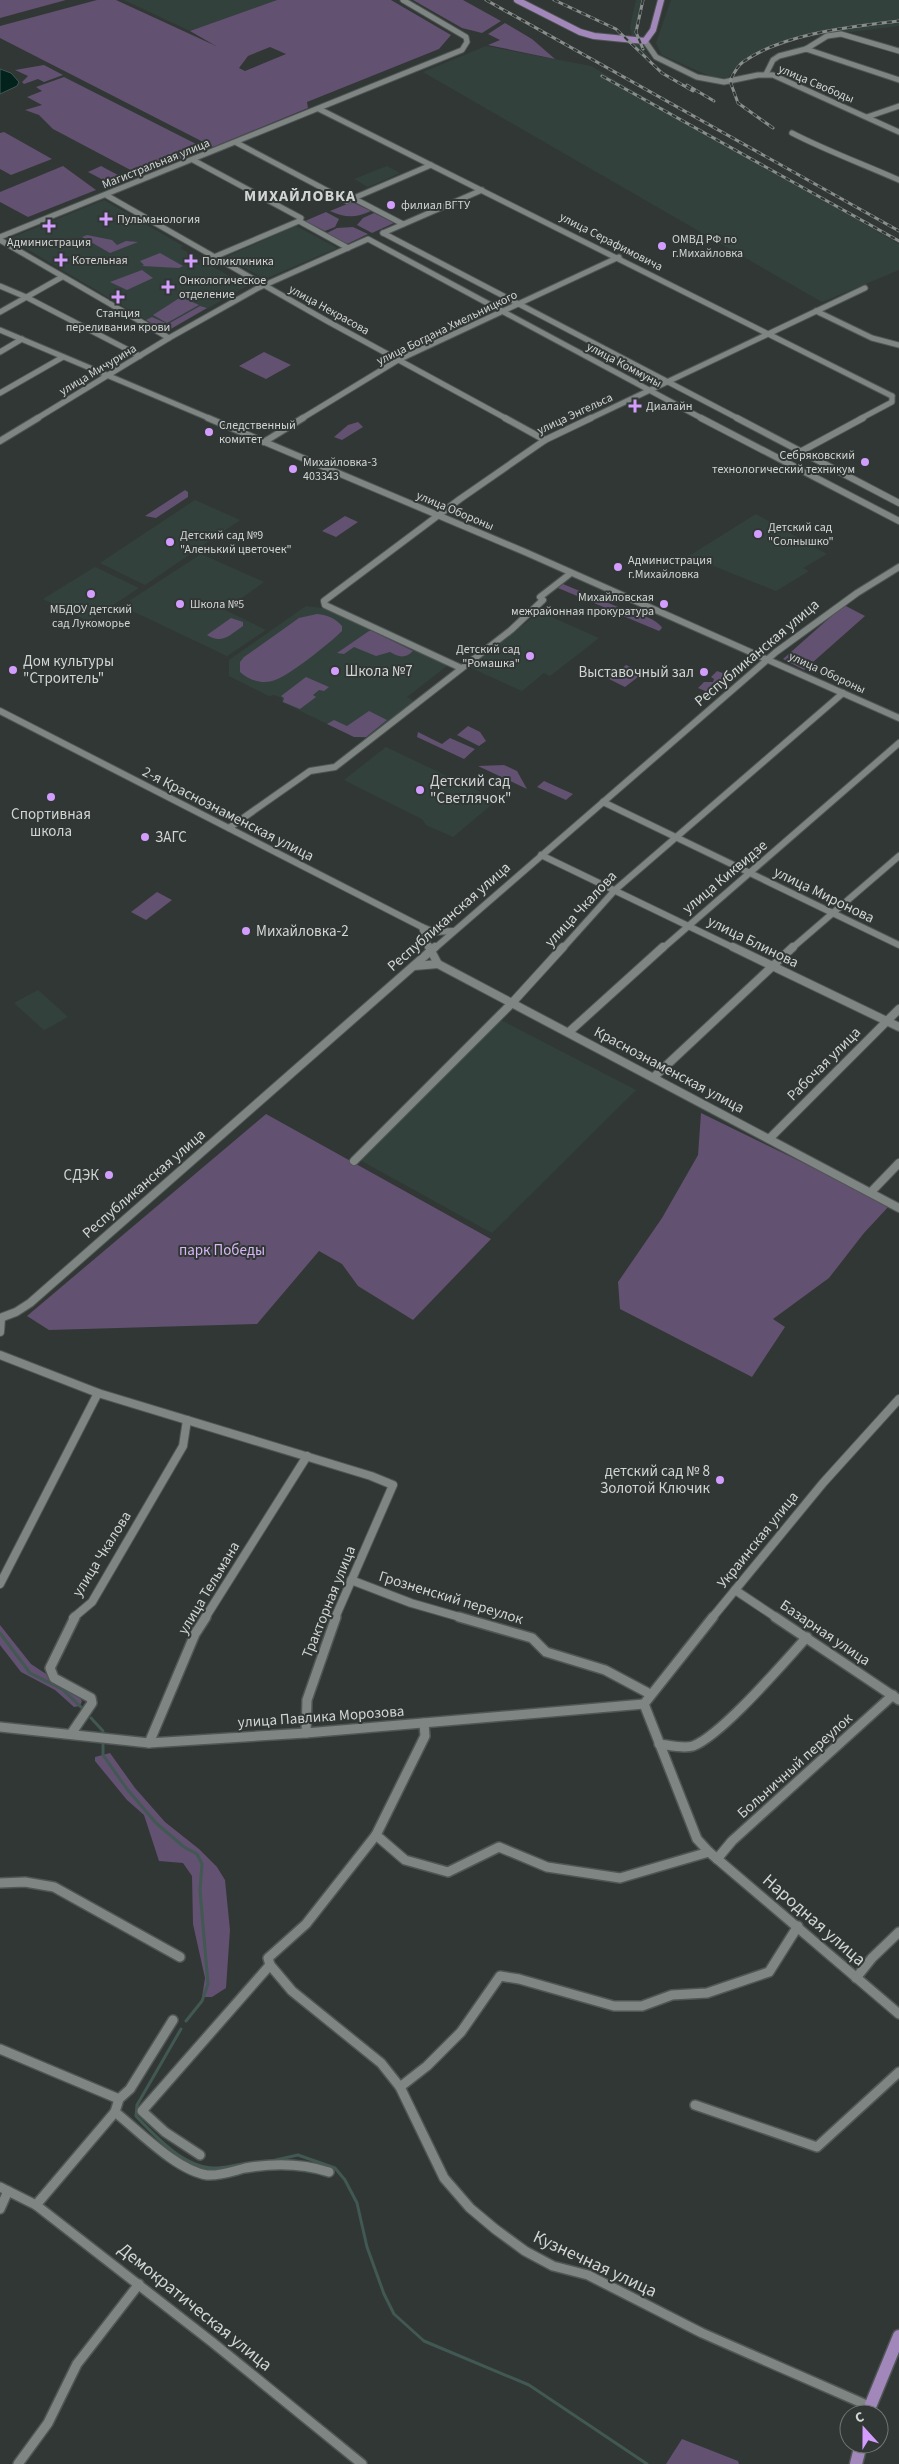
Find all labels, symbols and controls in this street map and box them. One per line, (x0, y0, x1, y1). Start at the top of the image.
street label: улица Свободы (775, 60, 857, 108)
street label: Магистральная улица (100, 135, 212, 193)
district label: МИХАЙЛОВКА (244, 185, 356, 207)
place label: филиал ВГТУ (401, 197, 471, 214)
marker: филиал ВГТУ (385, 199, 397, 211)
street label: улица Серафимовича (556, 209, 666, 275)
place label: Пульманология (117, 211, 200, 228)
marker: Пульманология (99, 212, 113, 226)
marker: Администрация (42, 219, 56, 233)
place label: ОМВД РФ по г.Михайловка (672, 231, 743, 262)
place label: Администрация (7, 234, 91, 251)
marker: ОМВД РФ по г.Михайловка (656, 240, 668, 252)
place label: Котельная (72, 252, 128, 269)
marker: Котельная (54, 253, 68, 267)
place label: Поликлиника (202, 253, 274, 270)
marker: Поликлиника (184, 254, 198, 268)
place label: Онкологическое отделение (179, 272, 266, 303)
marker: Онкологическое отделение (161, 280, 175, 294)
street label: улица Некрасова (286, 281, 372, 339)
street label: улица Богдана Хмельницкого (374, 286, 520, 370)
marker: Станция переливания крови (111, 290, 125, 304)
place label: Станция переливания крови (66, 305, 170, 336)
street label: улица Коммуны (583, 338, 665, 392)
street label: улица Мичурина (56, 340, 140, 400)
street label: улица Энгельса (534, 389, 616, 439)
place label: Диалайн (646, 398, 693, 415)
marker: Диалайн (628, 399, 642, 413)
place label: Следственный комитет (219, 417, 296, 448)
marker: Следственный комитет (203, 426, 215, 438)
place label: Себряковский технологический техникум (712, 447, 855, 478)
place label: Михайловка-3 403343 (303, 454, 377, 485)
marker: Себряковский технологический техникум (859, 456, 871, 468)
marker: Михайловка-3 403343 (287, 463, 299, 475)
street label: улица Обороны (414, 487, 496, 535)
place label: Детский сад "Солнышко" (768, 519, 834, 550)
place label: Детский сад №9 "Аленький цветочек" (180, 527, 292, 558)
marker: Детский сад "Солнышко" (752, 528, 764, 540)
marker: Детский сад №9 "Аленький цветочек" (164, 536, 176, 548)
place label: Администрация г.Михайловка (628, 552, 712, 583)
marker: Администрация г.Михайловка (612, 561, 624, 573)
marker: МБДОУ детский сад Лукоморье (85, 588, 97, 600)
place label: Михайловская межрайонная прокуратура (511, 589, 654, 620)
street label: Республиканская улица (690, 594, 824, 712)
place label: Школа №5 (190, 596, 244, 613)
marker: Школа №5 (174, 598, 186, 610)
marker: Михайловская межрайонная прокуратура (658, 598, 670, 610)
place label: МБДОУ детский сад Лукоморье (50, 601, 132, 632)
place label: Детский сад "Ромашка" (456, 641, 521, 672)
street label: улица Обороны (786, 648, 868, 698)
marker: Детский сад "Ромашка" (524, 650, 536, 662)
place label: Дом культуры "Строитель" (23, 651, 114, 689)
place label: Школа №7 (345, 661, 413, 682)
place label: Выставочный зал (578, 662, 694, 683)
marker: Дом культуры "Строитель" (7, 664, 19, 676)
marker: Школа №7 (329, 665, 341, 677)
marker: Выставочный зал (698, 666, 710, 678)
street label: 2-я Краснознаменская улица (139, 761, 317, 867)
place label: Детский сад "Светлячок" (430, 771, 511, 809)
marker: Детский сад "Светлячок" (414, 784, 426, 796)
marker: Спортивная школа (45, 791, 57, 803)
place label: Спортивная школа (11, 804, 91, 842)
place label: ЗАГС (155, 827, 187, 848)
marker: ЗАГС (139, 831, 151, 843)
street label: улица Киквидзе (678, 835, 772, 919)
street label: Республиканская улица (383, 858, 515, 976)
street label: улица Миронова (770, 861, 878, 929)
street label: улица Чкалова (540, 866, 622, 952)
street label: улица Блинова (704, 911, 802, 973)
place label: Михайловка-2 (256, 921, 349, 942)
marker: Михайловка-2 (240, 925, 252, 937)
street label: Краснознаменская улица (590, 1021, 748, 1119)
street label: Рабочая улица (782, 1022, 866, 1106)
street label: Республиканская улица (78, 1125, 210, 1243)
place label: СДЭК (64, 1165, 99, 1186)
marker: СДЭК (103, 1169, 115, 1181)
park label: парк Победы (179, 1240, 265, 1261)
place label: детский сад № 8 Золотой Ключик (600, 1461, 711, 1499)
marker: детский сад № 8 Золотой Ключик (714, 1474, 726, 1486)
street label: Украинская улица (712, 1487, 804, 1593)
street label: улица Чкалова (67, 1507, 137, 1601)
street label: улица Тельмана (173, 1538, 245, 1638)
street label: Тракторная улица (297, 1543, 361, 1661)
street label: Грозненский переулок (376, 1566, 526, 1630)
street label: Базарная улица (776, 1595, 874, 1671)
street label: улица Павлика Морозова (237, 1701, 405, 1733)
street label: Больничный переулок (733, 1708, 858, 1824)
street label: Народная улица (757, 1868, 871, 1972)
street label: Кузнечная улица (529, 2224, 661, 2304)
street label: Демократическая улица (113, 2237, 277, 2377)
north arrow (839, 2404, 889, 2454)
text: С (852, 2407, 867, 2429)

